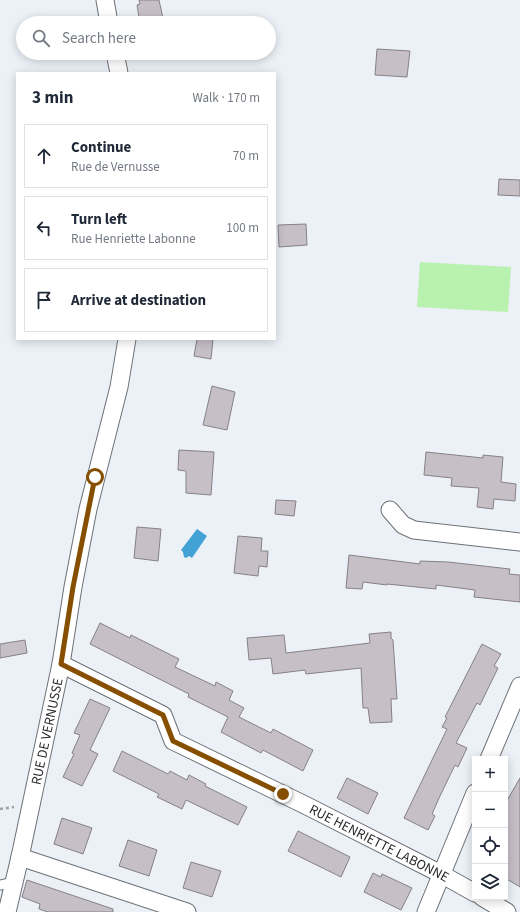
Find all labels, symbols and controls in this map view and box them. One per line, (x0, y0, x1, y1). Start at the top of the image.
search box (16, 16, 276, 60)
icon: search (30, 27, 52, 49)
text: Search here (62, 28, 136, 49)
text: 3 min (32, 86, 73, 110)
text: Walk · 170 m (192, 89, 260, 107)
text: Continue (71, 137, 131, 158)
icon: ahead (33, 145, 55, 167)
text: 70 m (233, 147, 259, 165)
text: Rue de Vernusse (71, 158, 160, 176)
text: Turn left (71, 209, 127, 230)
icon: left (33, 217, 55, 239)
text: 100 m (226, 219, 259, 237)
text: Rue Henriette Labonne (71, 230, 196, 248)
icon: arrive (33, 289, 55, 311)
text: Arrive at destination (71, 290, 206, 311)
route start (86, 468, 104, 486)
street label: RUE DE VERNUSSE (27, 676, 69, 787)
map controls (472, 756, 508, 900)
button: + (472, 756, 508, 792)
route end (274, 785, 292, 803)
button: − (472, 792, 508, 828)
street label: RUE HENRIETTE LABONNE (305, 800, 453, 888)
button: locate (472, 828, 508, 864)
button: layers (472, 864, 508, 900)

